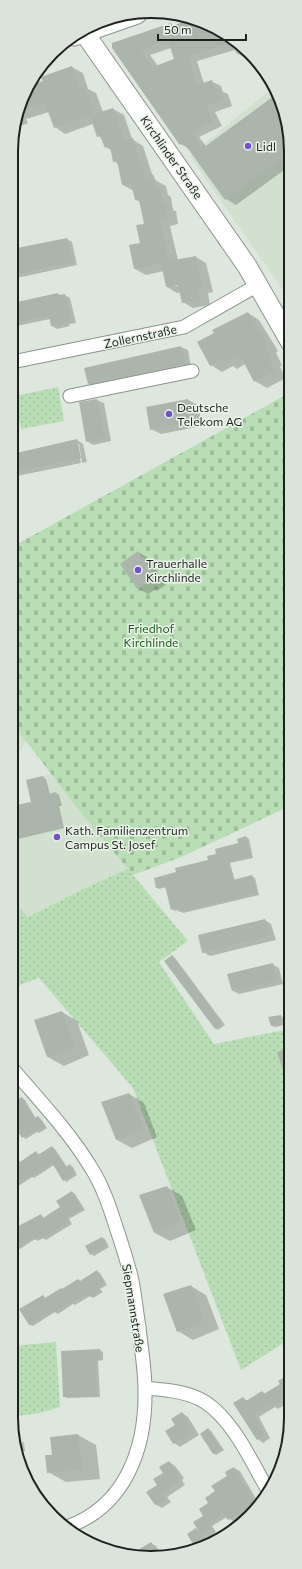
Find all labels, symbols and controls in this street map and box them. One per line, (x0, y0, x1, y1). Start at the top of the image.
scale bar (158, 16, 246, 42)
text: 50 m (164, 22, 192, 36)
street label: Kirchlinder Straße (138, 113, 206, 201)
place label: Lidl (256, 139, 276, 153)
marker: Lidl (243, 141, 253, 151)
street label: Zollernstraße (102, 321, 178, 351)
place label: Deutsche Telekom AG (177, 400, 242, 428)
marker: Deutsche Telekom AG (164, 409, 174, 419)
place label: Trauerhalle Kirchlinde (146, 556, 207, 584)
marker: Trauerhalle Kirchlinde (133, 565, 143, 575)
park label: Friedhof Kirchlinde (124, 621, 178, 649)
place label: Kath. Familienzentrum Campus St. Josef (65, 823, 188, 852)
marker: Kath. Familienzentrum Campus St. Josef (52, 832, 62, 842)
street label: Siepmannstraße (120, 1263, 148, 1353)

